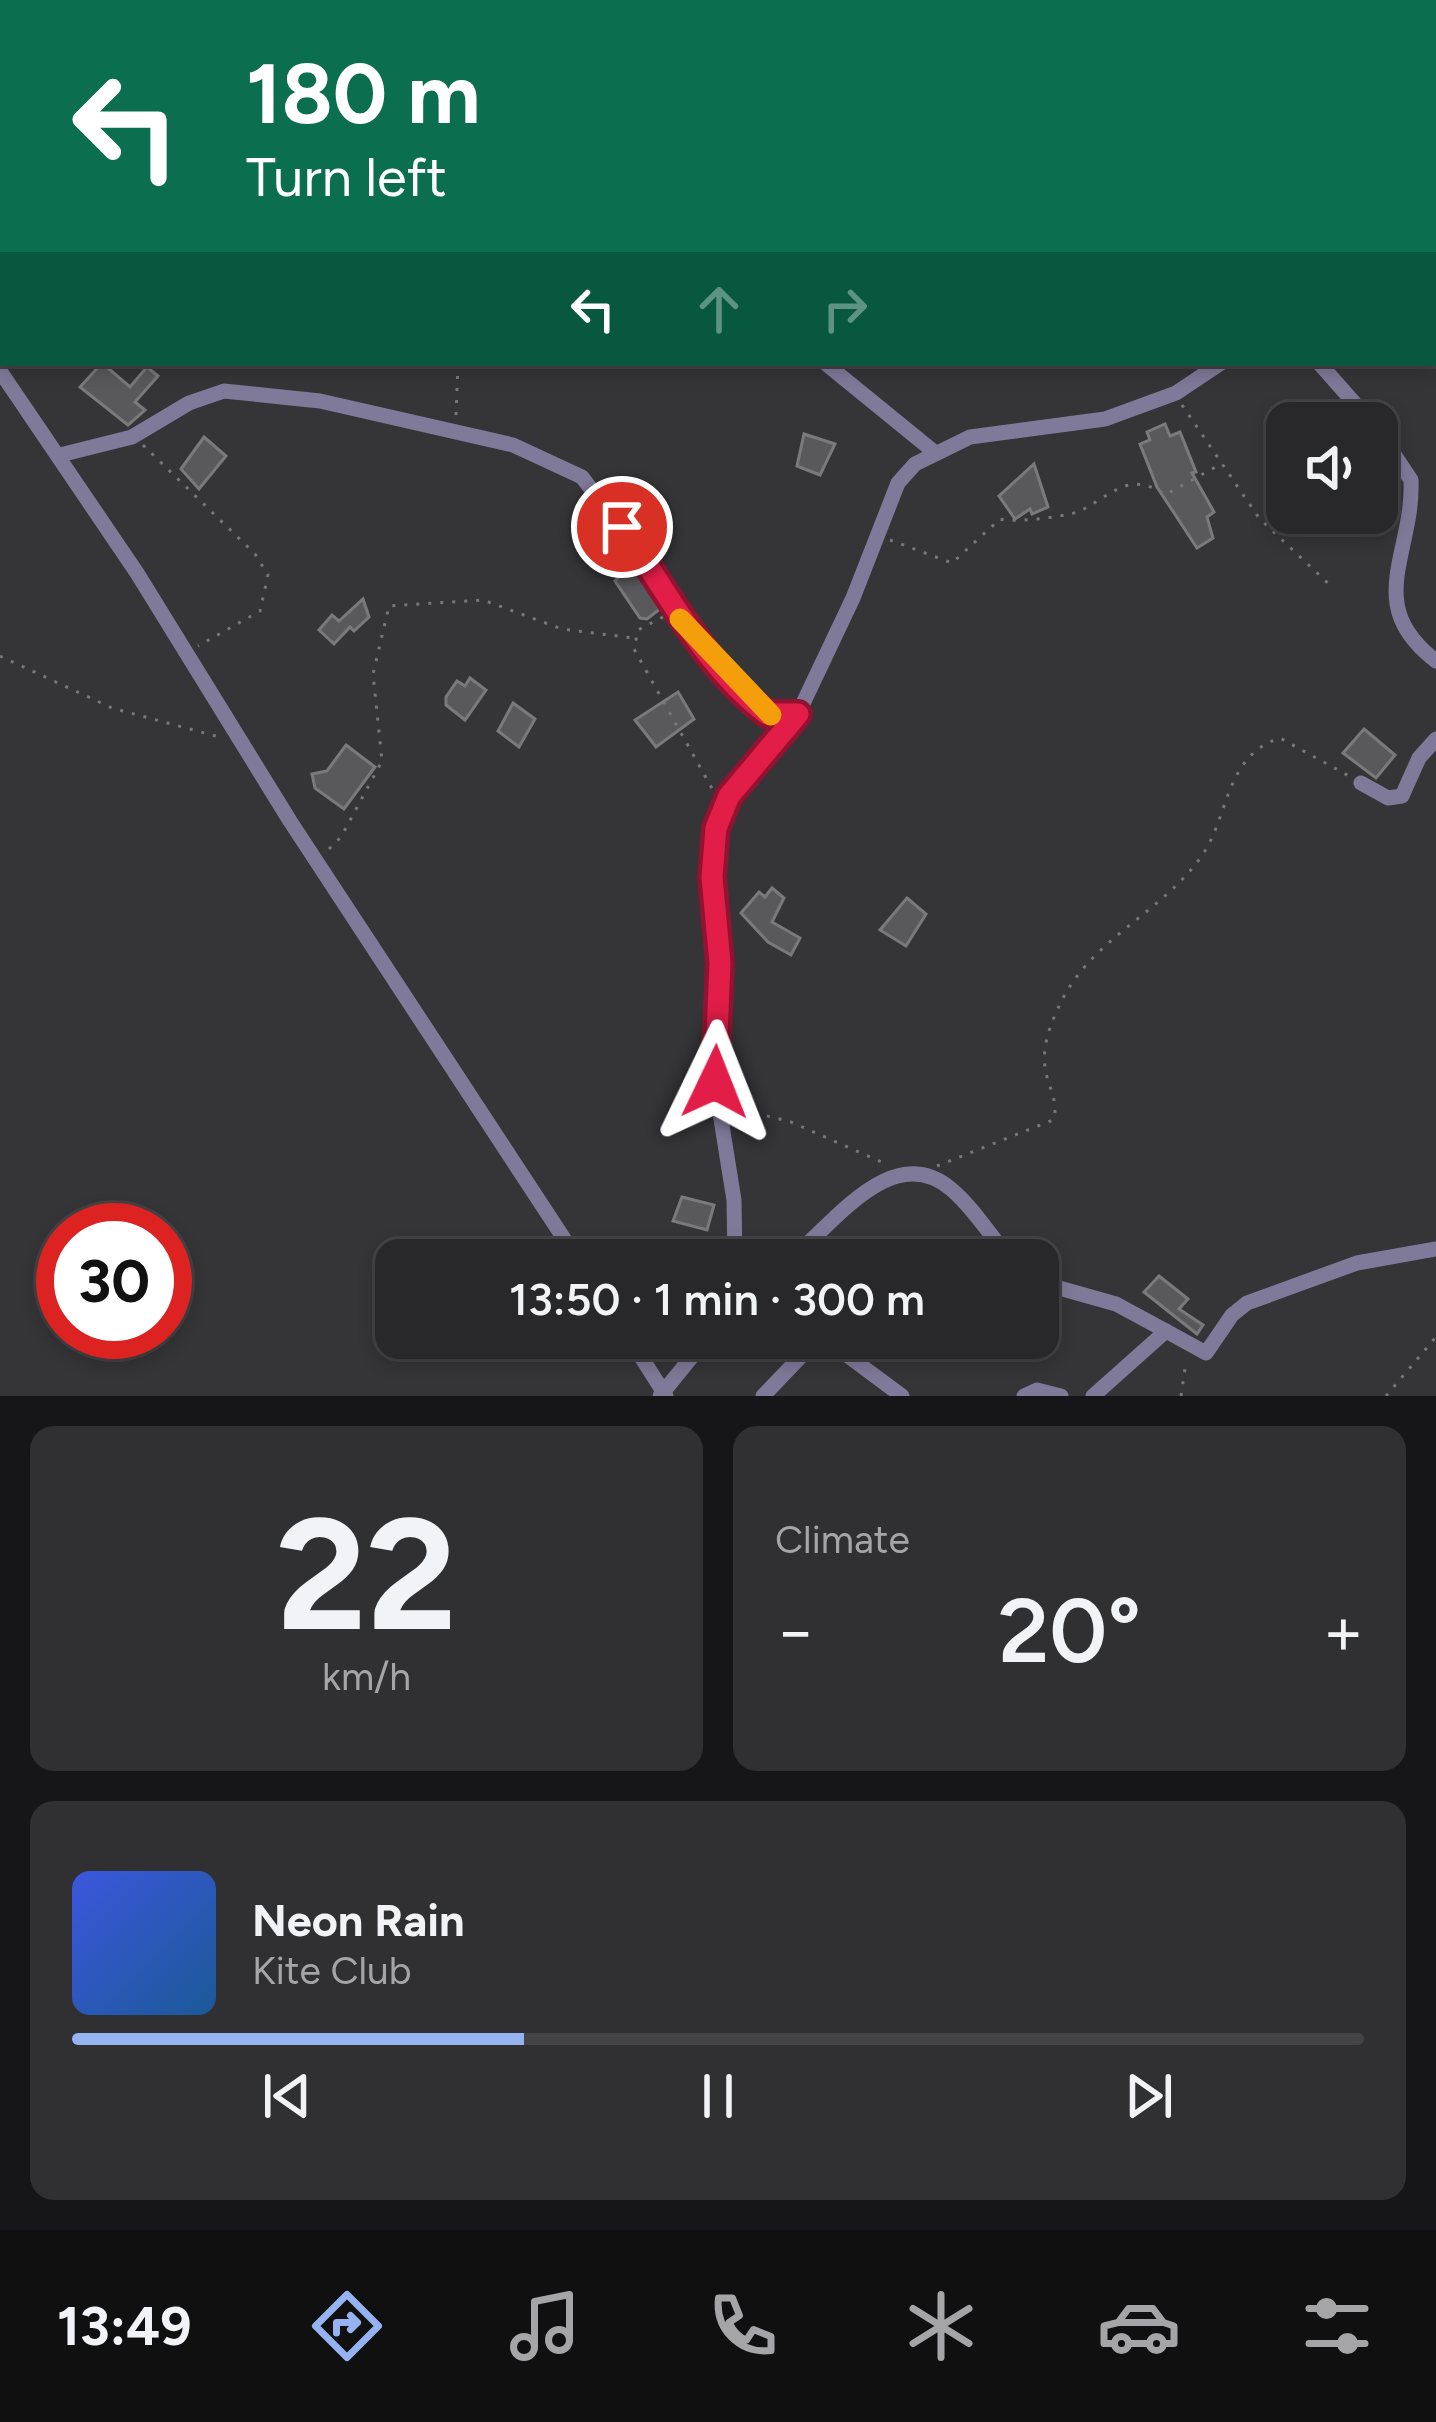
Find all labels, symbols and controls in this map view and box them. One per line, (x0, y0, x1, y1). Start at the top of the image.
text: 180 m (246, 43, 481, 144)
icon: left (48, 48, 204, 204)
text: Turn left (246, 145, 447, 210)
icon: left (560, 276, 626, 342)
icon: ahead (686, 276, 752, 342)
icon: right (812, 276, 878, 342)
map controls (1266, 402, 1398, 534)
button: sound (1266, 402, 1398, 534)
pin (571, 476, 673, 578)
icon: arrive (589, 494, 655, 560)
position arrow (652, 1019, 778, 1145)
speed limit sign: 30 (36, 1203, 192, 1359)
text: 13:50 · 1 min · 300 m (509, 1272, 925, 1326)
text: 22 (276, 1481, 457, 1668)
text: Climate (775, 1516, 910, 1563)
text: 20° (998, 1576, 1141, 1685)
text: − (775, 1591, 816, 1671)
text: + (1323, 1591, 1364, 1671)
text: km/h (322, 1653, 411, 1700)
text: Neon Rain (252, 1893, 465, 1947)
text: Kite Club (252, 1947, 412, 1994)
icon: previous (254, 2063, 320, 2129)
icon: pause (685, 2063, 751, 2129)
icon: next (1116, 2063, 1182, 2129)
icon: directions (305, 2284, 389, 2368)
icon: music (503, 2284, 587, 2368)
icon: phone (701, 2284, 785, 2368)
icon: climate (899, 2284, 983, 2368)
icon: car (1097, 2284, 1181, 2368)
icon: filters (1295, 2284, 1379, 2368)
text: 13:49 (57, 2294, 192, 2359)

